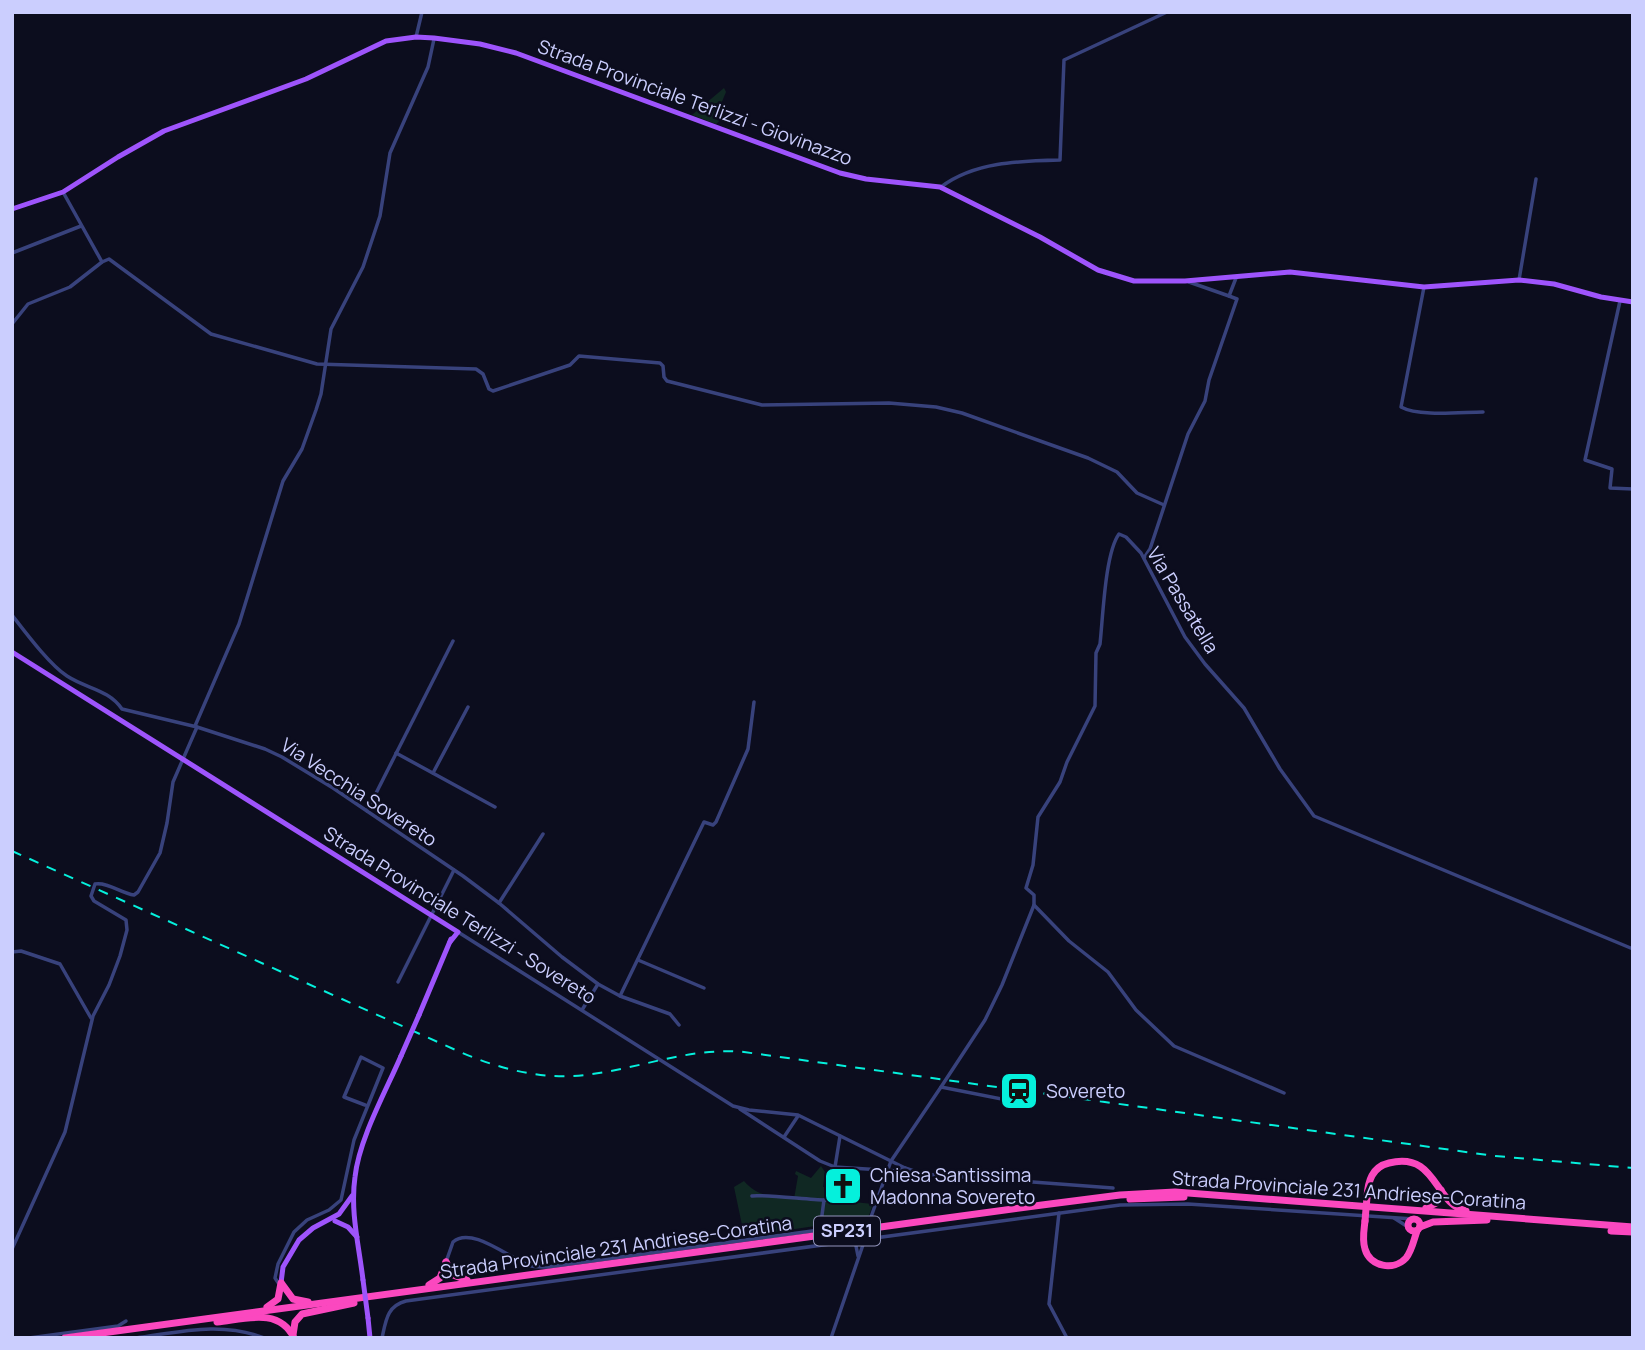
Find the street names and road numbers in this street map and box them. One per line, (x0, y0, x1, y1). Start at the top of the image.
street label: Strada Provinciale Terlizzi - Giovinazzo (534, 33, 856, 171)
street label: Via Passatella (1141, 542, 1225, 658)
street label: Via Vecchia Sovereto (276, 732, 442, 852)
street label: Strada Provinciale Terlizzi - Sovereto (319, 820, 601, 1010)
street label: Strada Provinciale 231 Andriese-Coratina (1171, 1165, 1527, 1215)
street label: Strada Provinciale 231 Andriese-Coratina (438, 1209, 794, 1285)
road number: SP231 (814, 1216, 880, 1246)

